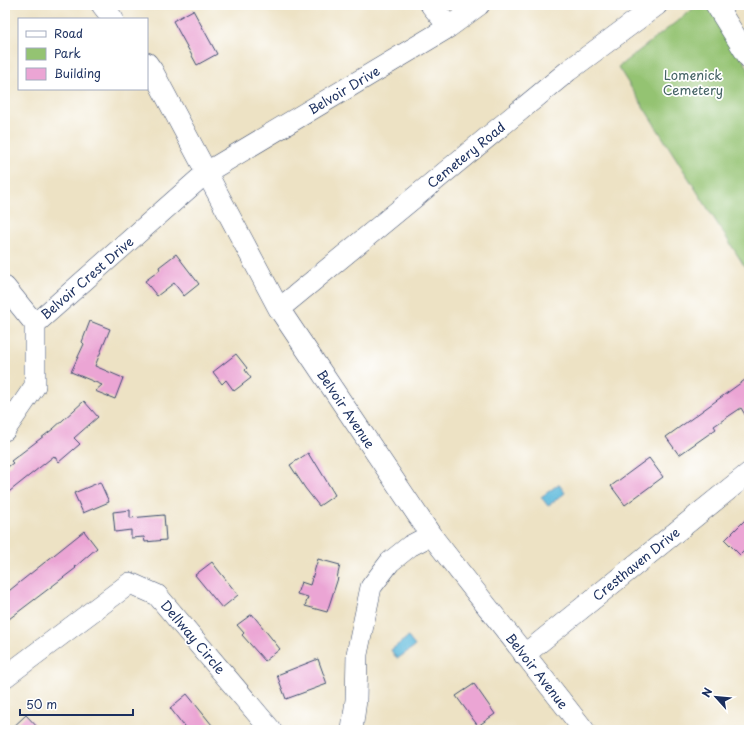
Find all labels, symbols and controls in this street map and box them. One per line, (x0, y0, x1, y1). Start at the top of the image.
legend (18, 18, 148, 90)
text: Road (54, 24, 83, 42)
text: Park (54, 44, 81, 62)
street label: Belvoir Drive (304, 61, 383, 118)
text: Building (54, 64, 101, 82)
park label: Lomenick Cemetery (663, 65, 723, 99)
street label: Cemetery Road (423, 117, 509, 192)
street label: Belvoir Crest Drive (36, 232, 137, 323)
street label: Belvoir Avenue (313, 366, 380, 452)
street label: Cresthaven Drive (588, 522, 683, 605)
street label: Dellway Circle (157, 595, 230, 678)
street label: Belvoir Avenue (502, 629, 573, 712)
north arrow (696, 677, 736, 717)
text: N (697, 684, 716, 700)
scale bar (20, 691, 133, 717)
text: 50 m (26, 695, 57, 713)

